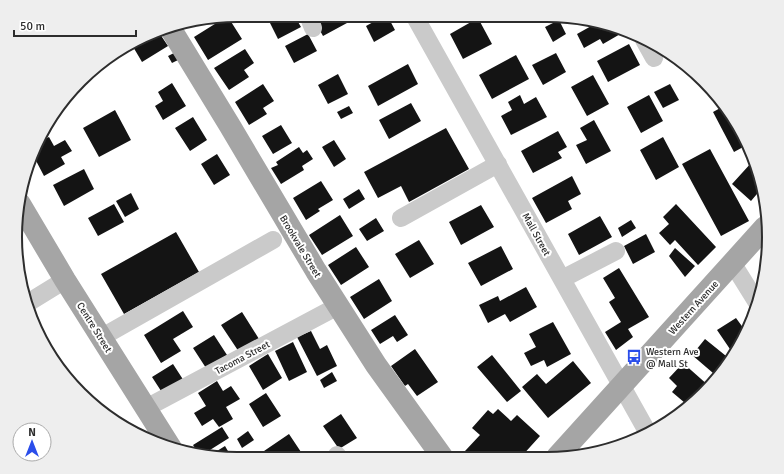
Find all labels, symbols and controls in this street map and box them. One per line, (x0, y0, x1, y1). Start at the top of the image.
scale bar (14, 12, 136, 38)
text: 50 m (20, 19, 45, 34)
street label: Mall Street (519, 211, 553, 258)
street label: Brookvale Street (277, 213, 324, 280)
street label: Western Avenue (666, 278, 721, 337)
street label: Centre Street (74, 300, 115, 355)
street label: Tacoma Street (213, 338, 272, 377)
place label: Western Ave @ Mall St (646, 346, 699, 370)
bus stop icon: Western Ave @ Mall St (625, 348, 643, 366)
north arrow (12, 422, 52, 462)
text: N (28, 426, 36, 439)

